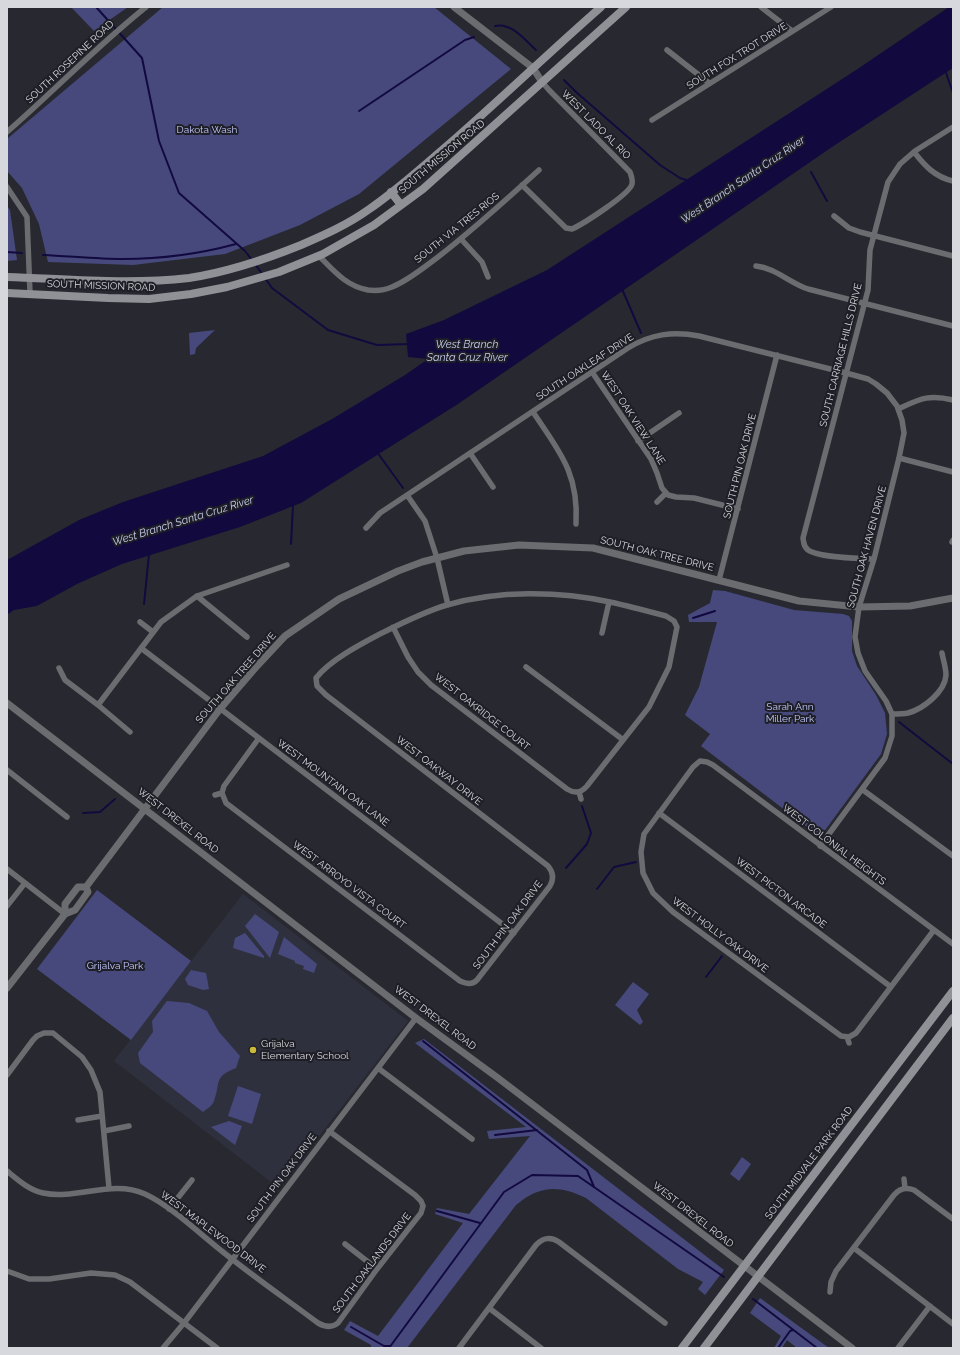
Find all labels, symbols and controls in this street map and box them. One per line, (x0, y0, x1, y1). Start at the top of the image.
street label: SOUTH ROSEPINE ROAD (23, 18, 117, 106)
street label: SOUTH FOX TROT DRIVE (684, 20, 790, 92)
street label: WEST LADO AL RIO (559, 88, 633, 162)
street label: SOUTH MISSION ROAD (397, 118, 487, 196)
park label: Dakota Wash (177, 124, 237, 136)
water label: West Branch Santa Cruz River (678, 133, 808, 227)
street label: SOUTH VIA TRES RIOS (412, 190, 502, 266)
street label: SOUTH MISSION ROAD (47, 278, 155, 294)
street label: SOUTH CARRIAGE HILLS DRIVE (817, 282, 865, 428)
street label: SOUTH OAKLEAF DRIVE (534, 331, 636, 403)
water label: West Branch Santa Cruz River (426, 338, 508, 364)
street label: WEST OAK VIEW LANE (598, 369, 668, 467)
street label: SOUTH PIN OAK DRIVE (721, 412, 759, 520)
street label: SOUTH OAK HAVEN DRIVE (845, 485, 889, 609)
water label: West Branch Santa Cruz River (111, 493, 255, 549)
street label: SOUTH OAK TREE DRIVE (599, 534, 715, 574)
street label: SOUTH OAK TREE DRIVE (193, 630, 279, 726)
street label: WEST OAKRIDGE COURT (432, 671, 532, 753)
park label: Sarah Ann Miller Park (766, 701, 814, 724)
street label: WEST OAKWAY DRIVE (394, 734, 484, 808)
street label: WEST MOUNTAIN OAK LANE (275, 737, 391, 829)
street label: WEST DREXEL ROAD (135, 786, 221, 856)
street label: WEST COLONIAL HEIGHTS (780, 802, 888, 888)
street label: WEST ARROYO VISTA COURT (290, 838, 408, 932)
street label: WEST PICTON ARCADE (733, 855, 829, 931)
street label: SOUTH PIN OAK DRIVE (471, 878, 545, 972)
street label: WEST HOLLY OAK DRIVE (669, 895, 771, 975)
park label: Grijalva Park (87, 960, 143, 972)
street label: WEST DREXEL ROAD (392, 983, 478, 1053)
place label: Grijalva Elementary School (261, 1038, 349, 1062)
marker: Grijalva Elementary School (248, 1045, 258, 1055)
street label: SOUTH MIDVALE PARK ROAD (763, 1104, 855, 1222)
street label: SOUTH PIN OAK DRIVE (245, 1131, 319, 1225)
street label: WEST DREXEL ROAD (650, 1180, 736, 1250)
street label: WEST MAPLEWOOD DRIVE (158, 1188, 268, 1276)
street label: SOUTH OAKLANDS DRIVE (330, 1210, 414, 1316)

